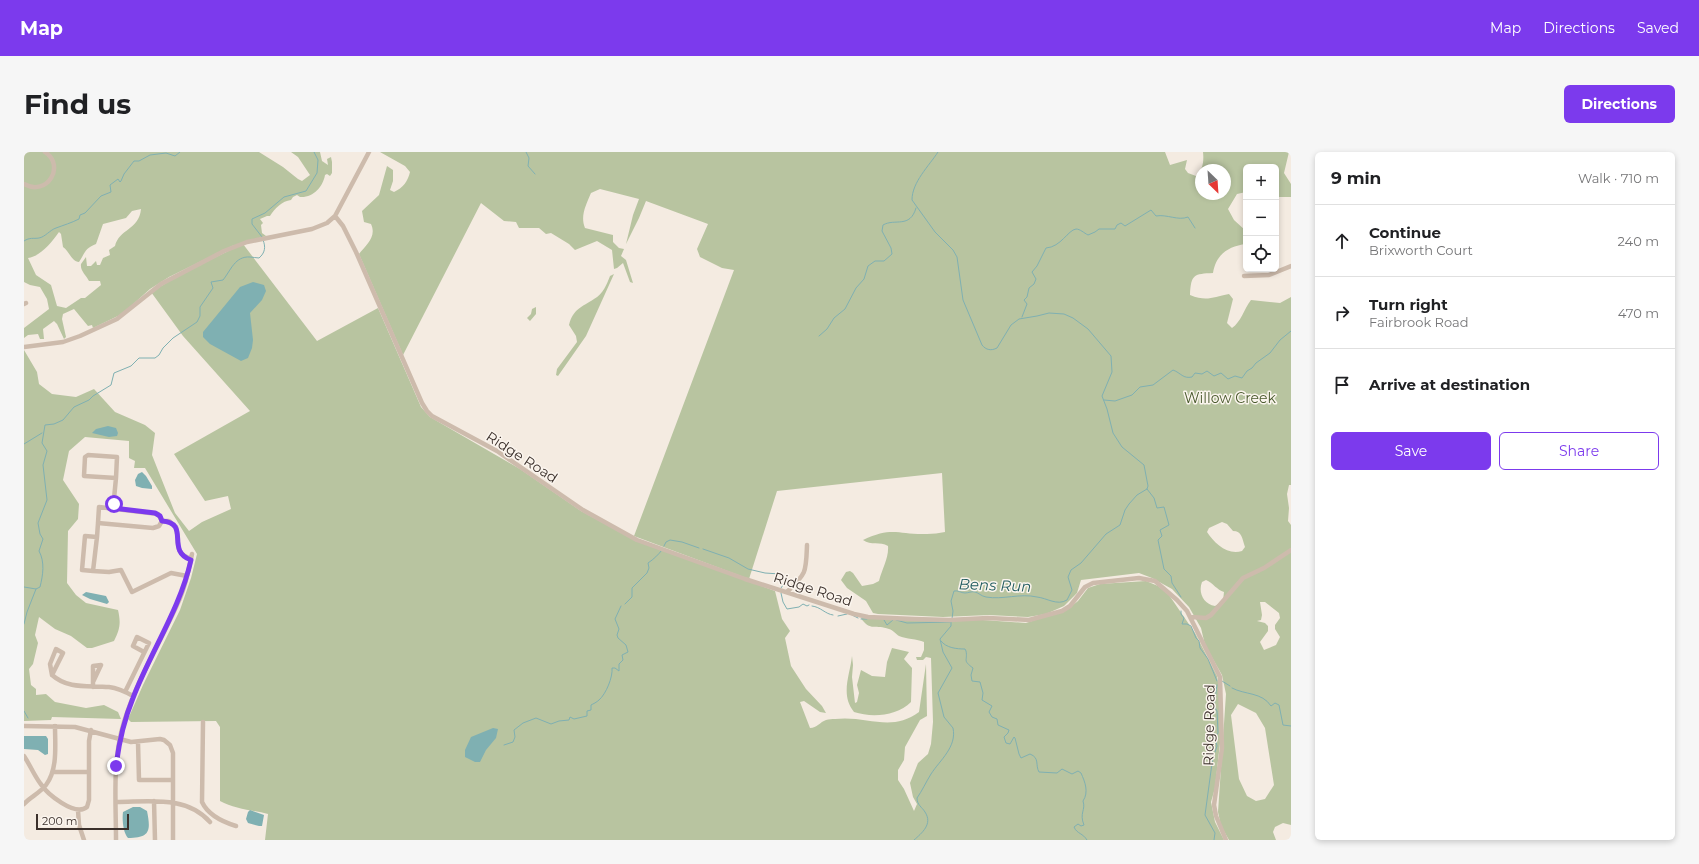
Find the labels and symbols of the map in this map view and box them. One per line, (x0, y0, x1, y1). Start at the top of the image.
north arrow (1195, 164, 1231, 200)
park label: Willow Creek (1184, 389, 1277, 407)
street label: Ridge Road (483, 427, 561, 487)
route start (105, 495, 123, 513)
street label: Ridge Road (771, 568, 855, 610)
water label: Bens Run (958, 574, 1032, 596)
street label: Ridge Road (1199, 684, 1219, 766)
route end (107, 757, 125, 775)
scale bar (36, 812, 129, 831)

